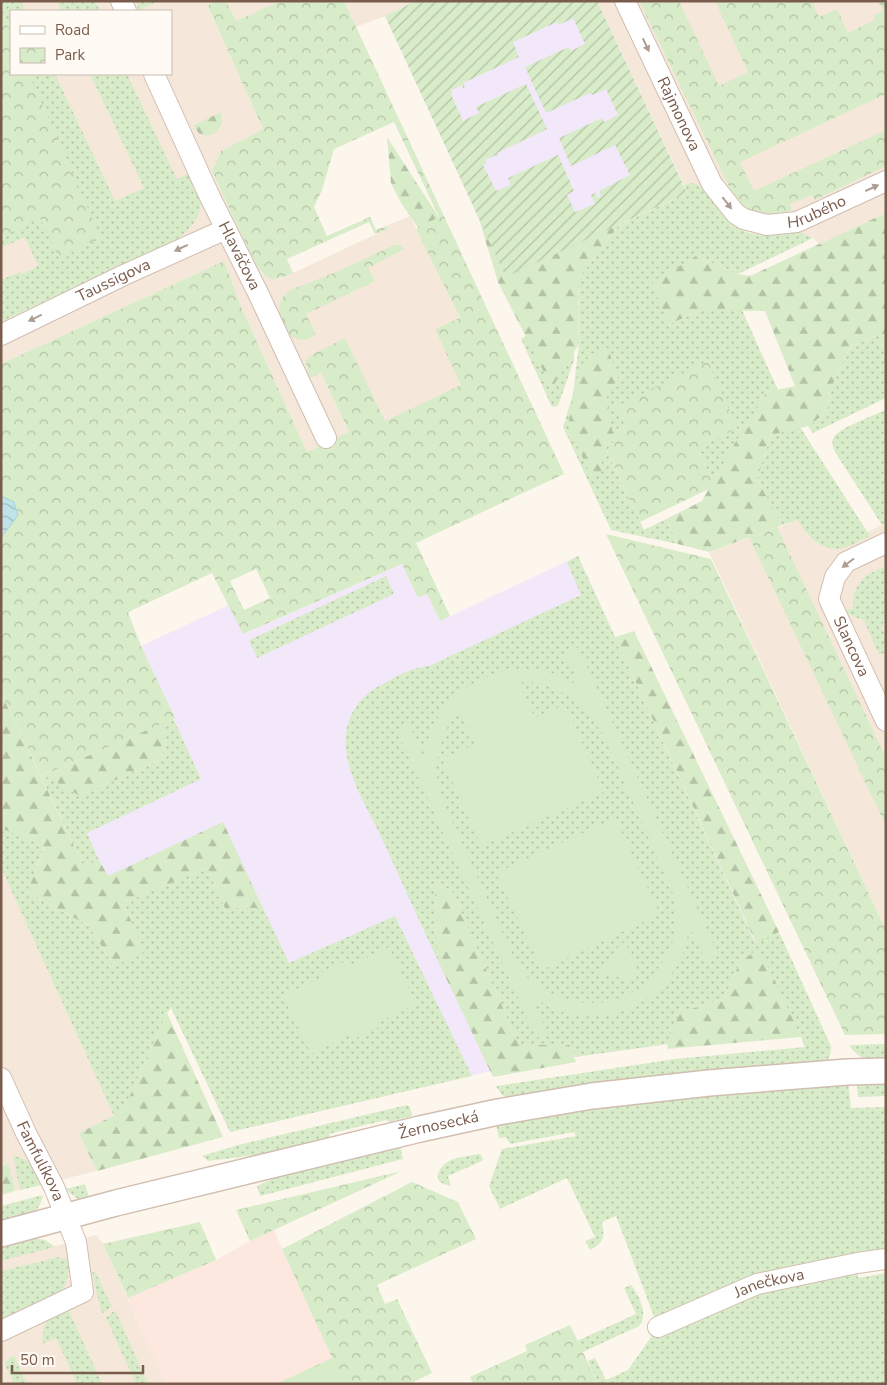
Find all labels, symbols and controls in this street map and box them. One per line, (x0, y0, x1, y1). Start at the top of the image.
legend (10, 10, 172, 75)
text: Road (55, 20, 90, 40)
one-way arrow (642, 38, 650, 52)
text: Park (55, 45, 85, 65)
street label: Rajmonova (652, 73, 706, 155)
one-way arrow (865, 183, 879, 191)
street label: Hrubého (786, 190, 850, 234)
one-way arrow (721, 196, 732, 209)
street label: Hlaváčova (213, 218, 266, 294)
one-way arrow (174, 245, 188, 253)
street label: Taussigova (73, 253, 154, 308)
one-way arrow (27, 314, 42, 323)
one-way arrow (842, 558, 855, 568)
street label: Slancova (827, 612, 875, 680)
street label: Žernosecká (396, 1106, 481, 1145)
street label: Famfulíkova (11, 1118, 69, 1204)
street label: Janečkova (730, 1263, 806, 1304)
scale bar (12, 1342, 144, 1374)
text: 50 m (20, 1350, 55, 1370)

